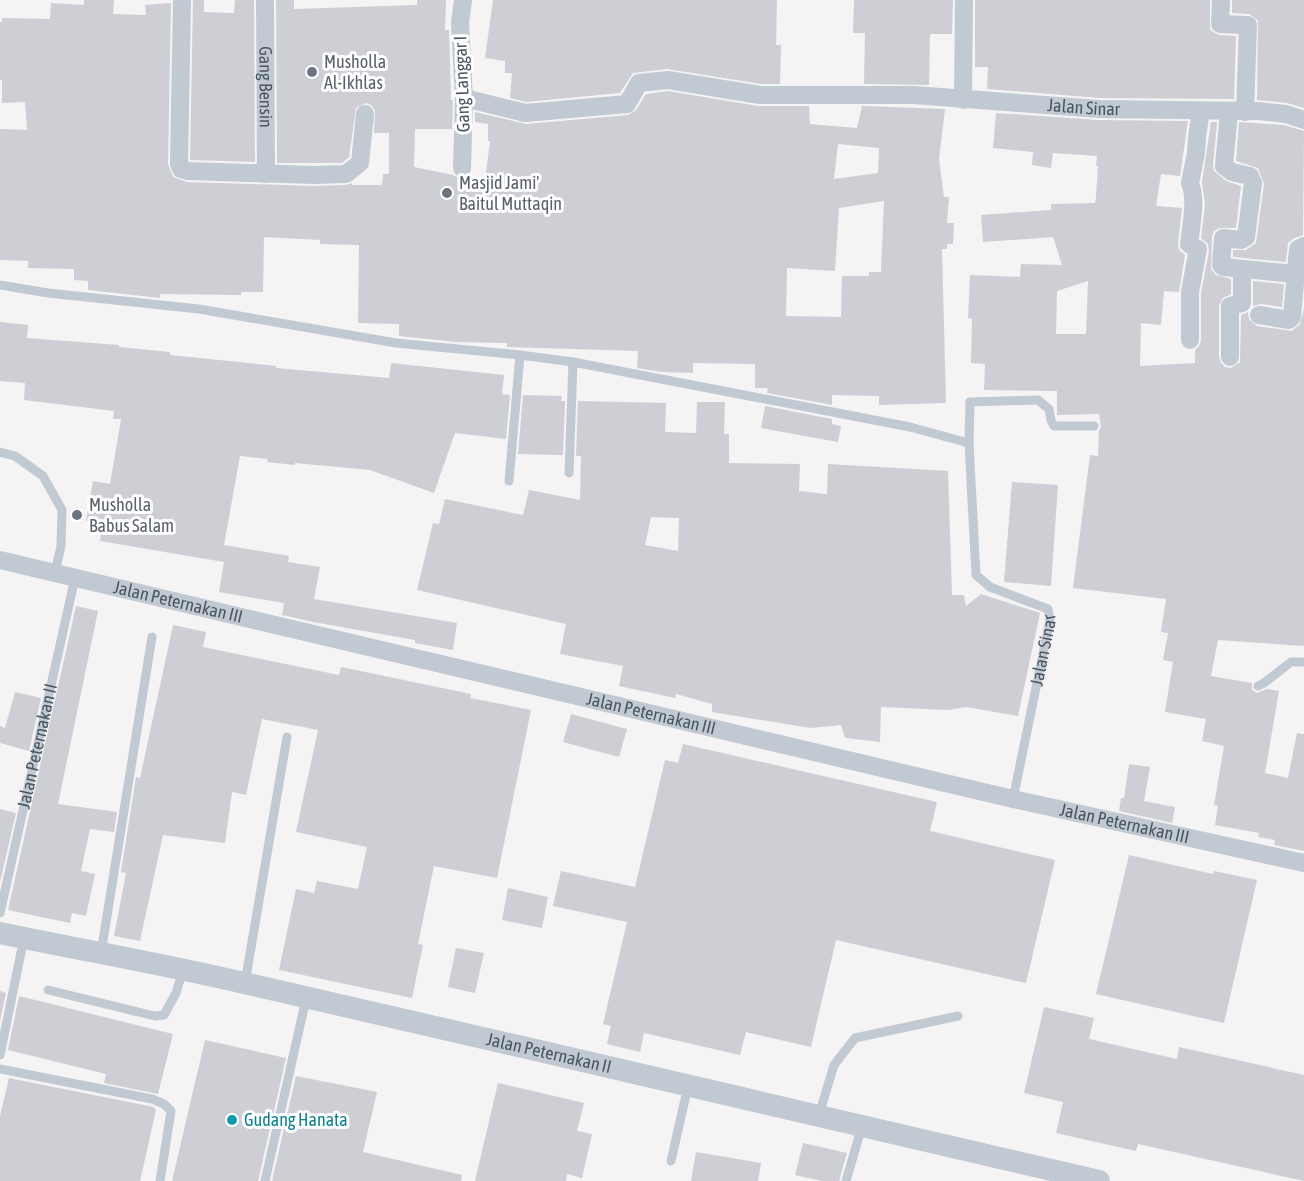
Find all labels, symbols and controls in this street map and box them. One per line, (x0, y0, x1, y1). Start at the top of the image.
street label: Gang Langgar I (449, 35, 474, 133)
street label: Gang Bensin (255, 46, 277, 128)
place label: Musholla Al-Ikhlas (324, 51, 386, 93)
marker: Musholla Al-Ikhlas (305, 65, 319, 79)
street label: Jalan Sinar (1047, 94, 1121, 119)
place label: Masjid Jami' Baitul Muttaqin (459, 172, 562, 214)
marker: Masjid Jami' Baitul Muttaqin (440, 186, 454, 200)
place label: Musholla Babus Salam (89, 494, 174, 536)
marker: Musholla Babus Salam (70, 508, 84, 522)
street label: Jalan Peternakan III (111, 576, 245, 627)
street label: Jalan Sinar (1026, 612, 1060, 688)
street label: Jalan Peternakan II (13, 681, 61, 811)
street label: Jalan Peternakan III (584, 688, 718, 739)
street label: Jalan Peternakan III (1058, 799, 1191, 847)
street label: Jalan Peternakan II (485, 1028, 614, 1077)
place label: Gudang Hanata (244, 1109, 348, 1130)
marker: Gudang Hanata (225, 1113, 239, 1127)

